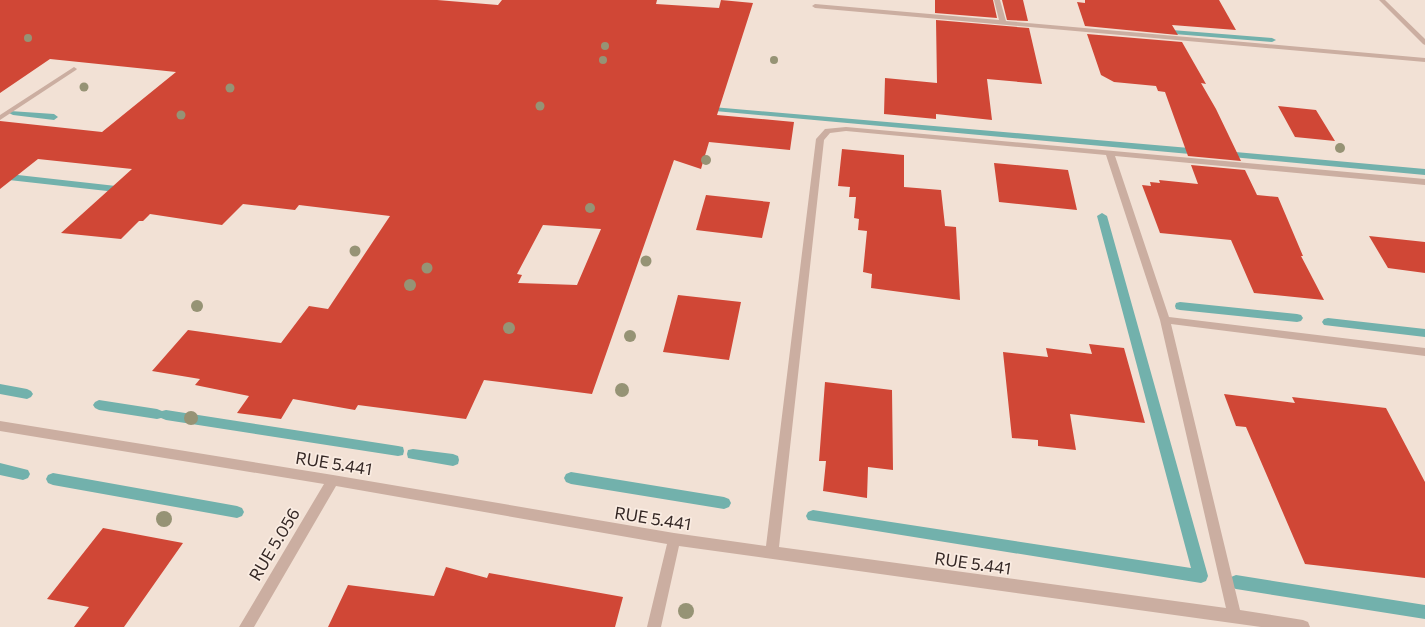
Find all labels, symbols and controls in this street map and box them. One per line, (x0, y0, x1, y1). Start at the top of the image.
street label: RUE 5.441 (294, 447, 374, 479)
street label: RUE 5.441 (613, 502, 693, 534)
street label: RUE 5.056 (244, 504, 304, 584)
street label: RUE 5.441 (933, 547, 1013, 579)

